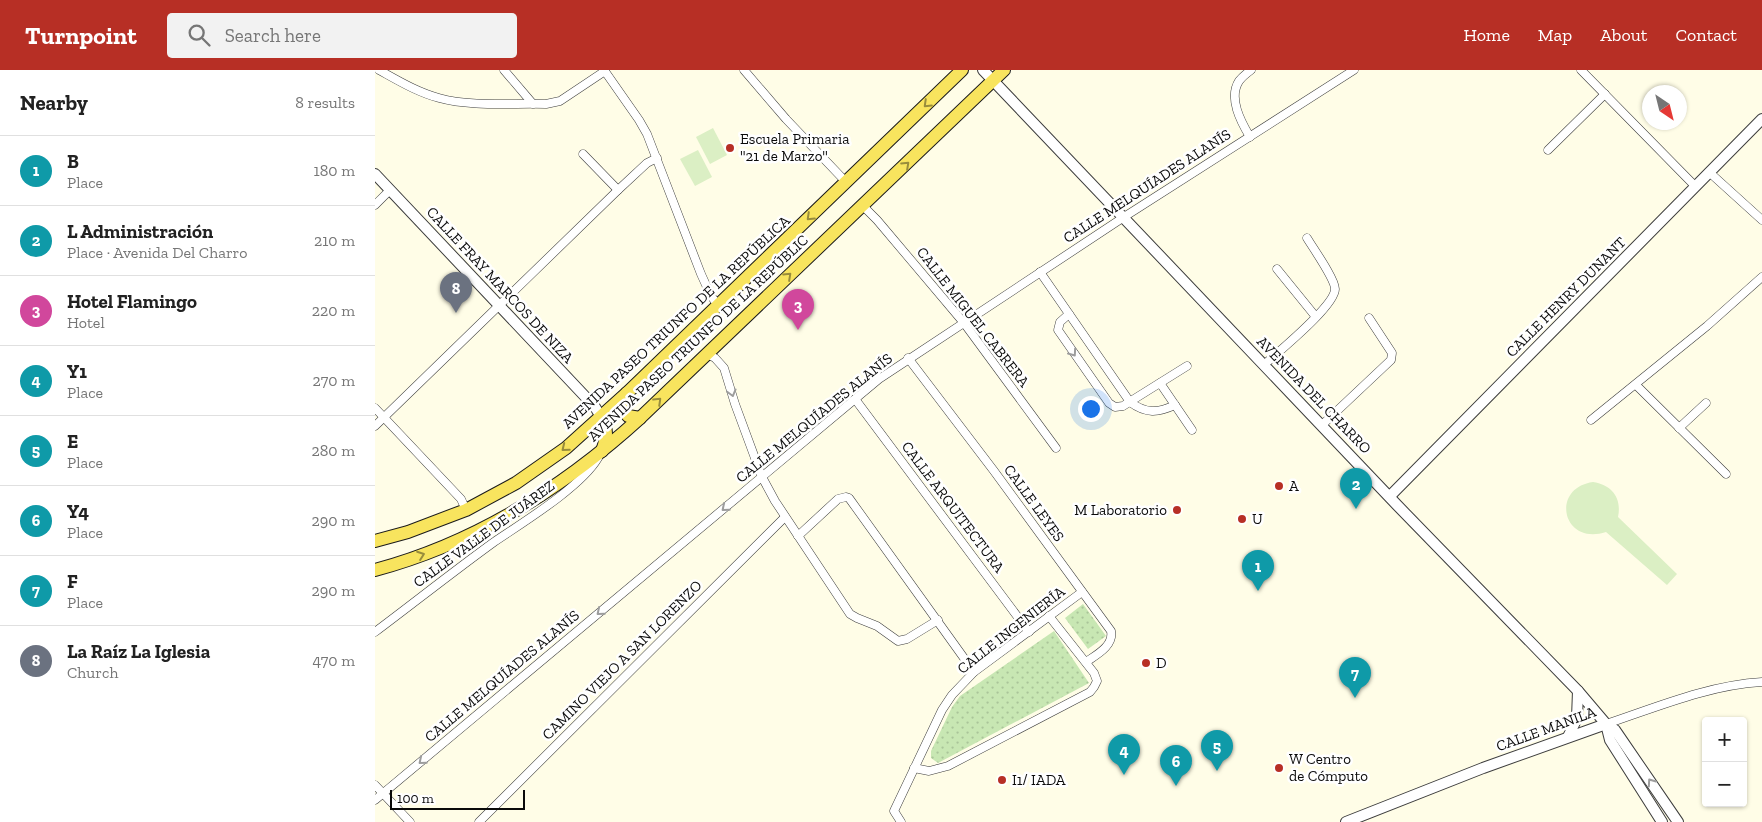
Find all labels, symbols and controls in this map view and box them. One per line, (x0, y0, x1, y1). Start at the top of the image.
search box (167, 13, 517, 58)
text: Turnpoint (25, 21, 137, 50)
icon: search (185, 21, 213, 49)
text: Search here (225, 24, 321, 47)
text: Home (1463, 24, 1510, 46)
text: Map (1538, 24, 1572, 46)
text: About (1600, 24, 1647, 46)
text: Contact (1675, 24, 1737, 46)
north arrow (1642, 85, 1687, 130)
text: Nearby (20, 90, 88, 115)
text: 8 results (295, 93, 355, 112)
one-way arrow (924, 98, 933, 107)
street label: CALLE MELQUÍADES ALANÍS (1060, 125, 1234, 247)
place label: Escuela Primaria "21 de Marzo" (740, 130, 849, 165)
marker: Escuela Primaria "21 de Marzo" (724, 142, 736, 154)
text: B (67, 150, 79, 173)
text: 1 (33, 161, 39, 180)
text: 180 m (314, 161, 355, 180)
one-way arrow (901, 162, 910, 171)
text: Place (67, 173, 103, 192)
street label: CALLE FRAY MARCOS DE NIZA (423, 203, 577, 367)
street label: AVENIDA PASEO TRIUNFO DE LA REPÚBLICA (558, 211, 794, 433)
one-way arrow (807, 211, 816, 220)
text: L Administración (67, 220, 213, 243)
street label: AVENIDA PASEO TRIUNFO DE LA REPÚBLIC (584, 230, 812, 446)
text: 2 (32, 231, 40, 250)
text: 210 m (314, 231, 355, 250)
street label: CALLE HENRY DUNANT (1502, 233, 1630, 361)
text: Place · Avenida Del Charro (67, 243, 248, 262)
street label: CALLE MIGUEL CABRERA (913, 243, 1033, 391)
pin: 8 (440, 272, 472, 313)
one-way arrow (782, 273, 791, 282)
pin: 3 (782, 289, 814, 330)
text: Hotel Flamingo (67, 290, 197, 313)
text: 3 (32, 301, 40, 320)
text: 220 m (312, 301, 355, 320)
text: Hotel (67, 313, 105, 332)
street label: AVENIDA DEL CHARRO (1253, 332, 1375, 458)
one-way arrow (1067, 348, 1076, 357)
street label: CALLE MELQUÍADES ALANÍS (732, 349, 896, 487)
text: Y1 (67, 360, 87, 383)
text: 4 (31, 371, 41, 390)
text: 270 m (313, 371, 355, 390)
text: Place (67, 383, 103, 402)
one-way arrow (726, 389, 736, 397)
your location (1078, 396, 1104, 422)
one-way arrow (652, 398, 661, 407)
text: E (67, 430, 78, 453)
street label: CALLE ARQUITECTURA (898, 438, 1008, 576)
text: 5 (32, 441, 40, 460)
text: 280 m (311, 441, 355, 460)
one-way arrow (562, 443, 571, 451)
text: Place (67, 453, 103, 472)
street label: CALLE LEYES (1000, 461, 1068, 545)
pin: 2 (1340, 468, 1372, 509)
street label: CALLE VALLE DE JUÁREZ (410, 477, 558, 591)
place label: A (1289, 477, 1299, 495)
marker: A (1273, 480, 1285, 492)
text: Y4 (67, 500, 89, 523)
place label: M Laboratorio (1074, 501, 1167, 519)
one-way arrow (722, 503, 731, 512)
marker: M Laboratorio (1171, 504, 1183, 516)
place label: U (1252, 510, 1263, 528)
text: 6 (32, 511, 40, 530)
text: 290 m (312, 511, 355, 530)
marker: U (1236, 513, 1248, 525)
text: Place (67, 523, 103, 542)
pin: 1 (1242, 550, 1274, 591)
one-way arrow (417, 551, 425, 561)
text: F (67, 570, 78, 593)
street label: CAMINO VIEJO A SAN LORENZO (538, 576, 706, 744)
text: 7 (32, 581, 40, 600)
text: 290 m (312, 581, 355, 600)
street label: CALLE INGENIERÍA (954, 582, 1069, 678)
text: Place (67, 593, 103, 612)
street label: CALLE MELQUÍADES ALANÍS (421, 606, 583, 746)
one-way arrow (597, 607, 606, 616)
text: La Raíz La Iglesia (67, 640, 210, 663)
text: 8 (32, 651, 40, 670)
text: 470 m (312, 651, 355, 670)
place label: D (1156, 654, 1167, 672)
marker: D (1140, 657, 1152, 669)
pin: 7 (1339, 657, 1371, 698)
text: Church (67, 663, 118, 682)
street label: CALLE MANILA (1494, 703, 1599, 755)
map controls (1702, 717, 1747, 807)
button: + (1702, 717, 1747, 762)
pin: 5 (1201, 730, 1233, 771)
pin: 4 (1108, 734, 1140, 775)
pin: 6 (1160, 745, 1192, 786)
place label: W Centro de Cómputo (1289, 750, 1368, 785)
one-way arrow (418, 755, 427, 764)
marker: W Centro de Cómputo (1273, 762, 1285, 774)
button: − (1702, 762, 1747, 807)
place label: I1/ IADA (1012, 771, 1066, 789)
marker: I1/ IADA (996, 774, 1008, 786)
one-way arrow (1648, 778, 1657, 788)
scale bar (390, 787, 525, 810)
text: 100 m (397, 790, 434, 807)

